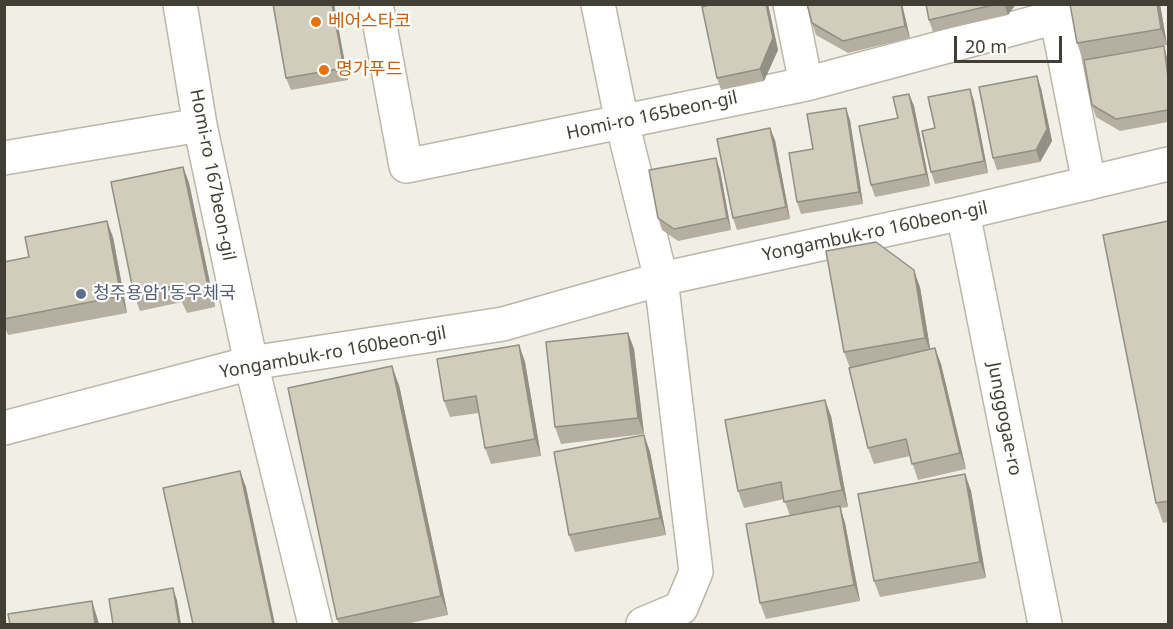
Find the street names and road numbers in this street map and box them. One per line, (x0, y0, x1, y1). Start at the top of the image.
street label: Homi-ro 167beon-gil (185, 87, 239, 263)
street label: Homi-ro 165beon-gil (564, 87, 740, 145)
street label: Yongambuk-ro 160beon-gil (760, 198, 990, 266)
street label: Yongambuk-ro 160beon-gil (218, 322, 448, 384)
street label: Junggogae-ro (982, 360, 1026, 478)

